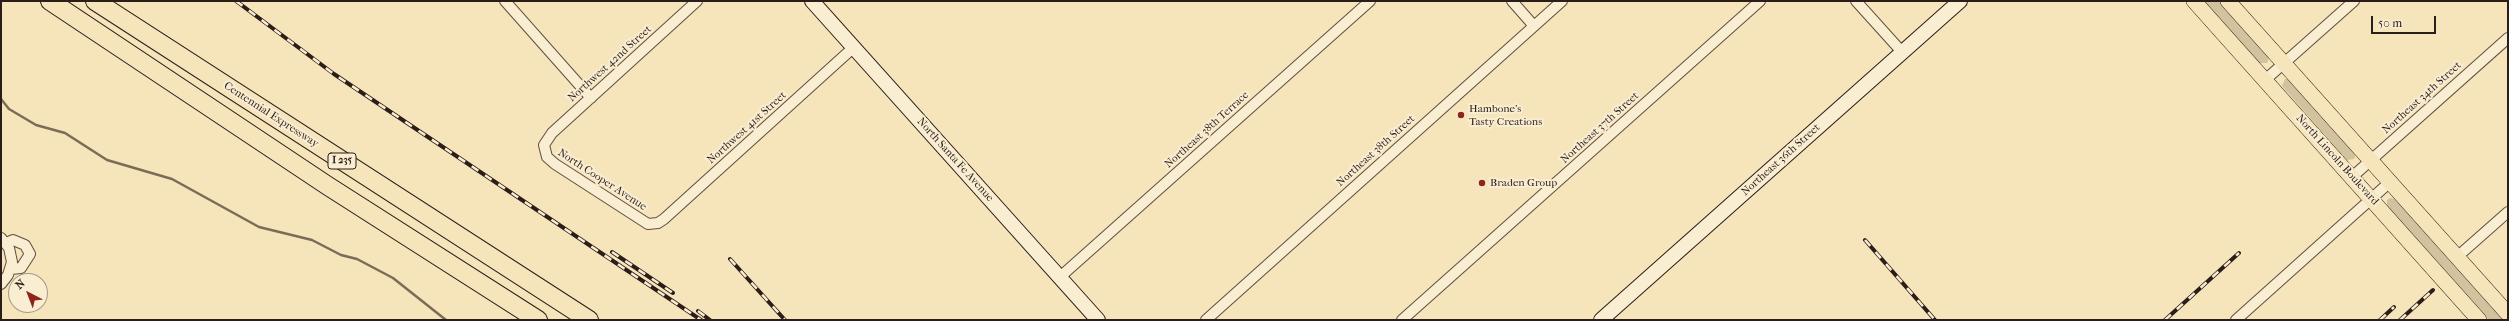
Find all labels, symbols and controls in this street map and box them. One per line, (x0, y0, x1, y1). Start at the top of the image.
scale bar (2373, 8, 2438, 34)
text: 50 m (2378, 16, 2402, 30)
street label: Northwest 42nd Street (565, 23, 655, 105)
street label: Northeast 34th Street (2380, 59, 2464, 137)
street label: Centennial Expressway (221, 79, 321, 151)
street label: Northwest 41st Street (705, 89, 789, 167)
street label: Northeast 38th Terrace (1162, 89, 1252, 171)
street label: Northeast 37th Street (1558, 89, 1642, 167)
place label: Hambone's Tasty Creations (1469, 102, 1542, 128)
marker: Hambone's Tasty Creations (1456, 110, 1466, 120)
street label: Northeast 38th Street (1334, 112, 1418, 190)
street label: North Lincoln Boulevard (2293, 112, 2381, 208)
street label: North Santa Fe Avenue (914, 115, 996, 205)
street label: Northeast 36th Street (1739, 121, 1823, 199)
street label: North Cooper Avenue (555, 146, 649, 214)
road number: I 235 (328, 153, 356, 169)
place label: Braden Group (1490, 176, 1557, 190)
marker: Braden Group (1477, 178, 1487, 188)
north arrow (8, 273, 48, 313)
text: N (13, 277, 28, 292)

